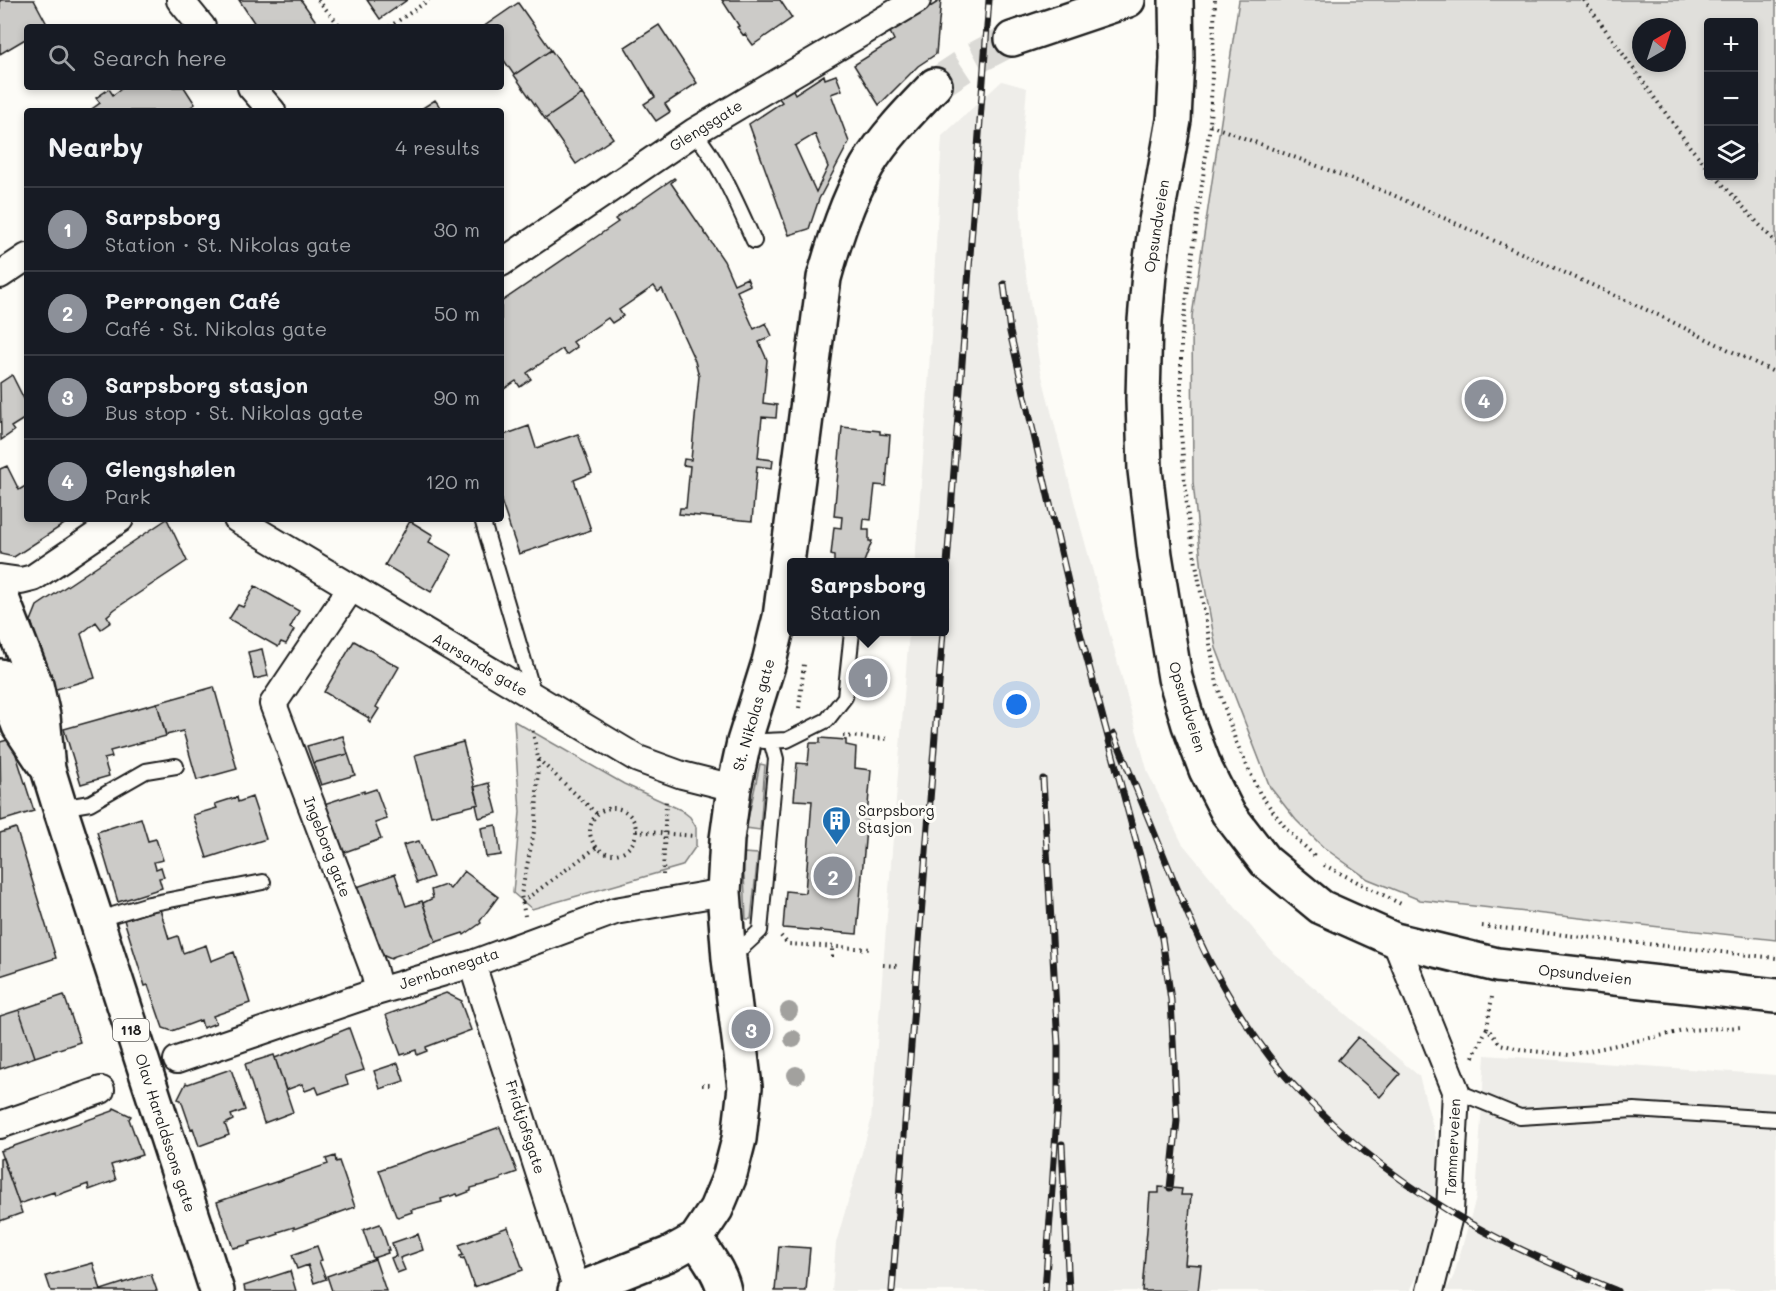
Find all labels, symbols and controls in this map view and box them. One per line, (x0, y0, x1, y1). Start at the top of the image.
north arrow (1632, 18, 1686, 72)
map controls (1704, 18, 1758, 180)
button: + (1704, 18, 1758, 72)
search box (24, 24, 504, 90)
icon: search (45, 41, 78, 74)
text: Search here (93, 43, 227, 72)
button: − (1704, 72, 1758, 126)
street label: Glengsgate (665, 95, 746, 155)
button: layers (1704, 126, 1758, 180)
text: Nearby (48, 130, 143, 164)
text: 4 results (395, 134, 480, 160)
street label: Opsundveien (1139, 178, 1173, 274)
text: Sarpsborg (105, 202, 221, 231)
text: 1 (63, 216, 72, 242)
text: 30 m (434, 216, 480, 242)
text: Station · St. Nikolas gate (105, 231, 351, 257)
text: Perrongen Café (105, 286, 280, 315)
text: 2 (62, 300, 73, 326)
text: 50 m (434, 300, 480, 326)
text: Café · St. Nikolas gate (105, 315, 327, 341)
text: Sarpsborg stasjon (105, 370, 308, 399)
pin: 4 (1464, 376, 1504, 422)
text: 3 (62, 384, 74, 410)
text: 90 m (434, 384, 480, 410)
text: Bus stop · St. Nikolas gate (105, 399, 363, 425)
text: Glengshølen (105, 454, 236, 483)
text: 4 (61, 468, 74, 494)
text: 120 m (425, 468, 480, 494)
text: Park (105, 483, 150, 509)
popup (787, 558, 949, 636)
text: Sarpsborg (810, 570, 926, 599)
text: Station (810, 599, 881, 625)
street label: Aarsands gate (429, 628, 532, 700)
street label: St. Nikolas gate (727, 656, 779, 773)
pin: 1 (848, 656, 888, 700)
street label: Opsundveien (1165, 659, 1211, 755)
your location (1002, 690, 1031, 719)
street label: Ingeborg gate (300, 793, 356, 900)
place label: Sarpsborg Stasjon (858, 800, 935, 837)
building icon: Sarpsborg Stasjon (821, 804, 853, 846)
pin: 2 (814, 854, 852, 898)
street label: Jernbanegata (396, 942, 501, 994)
street label: Opsundveien (1537, 959, 1633, 989)
pin: 3 (732, 1006, 771, 1052)
road number: 118 (113, 1019, 149, 1041)
street label: Olav Haraldssons gate (131, 1051, 201, 1215)
street label: Fridtjofsgate (501, 1077, 551, 1176)
street label: Tømmerveien (1439, 1098, 1465, 1196)

